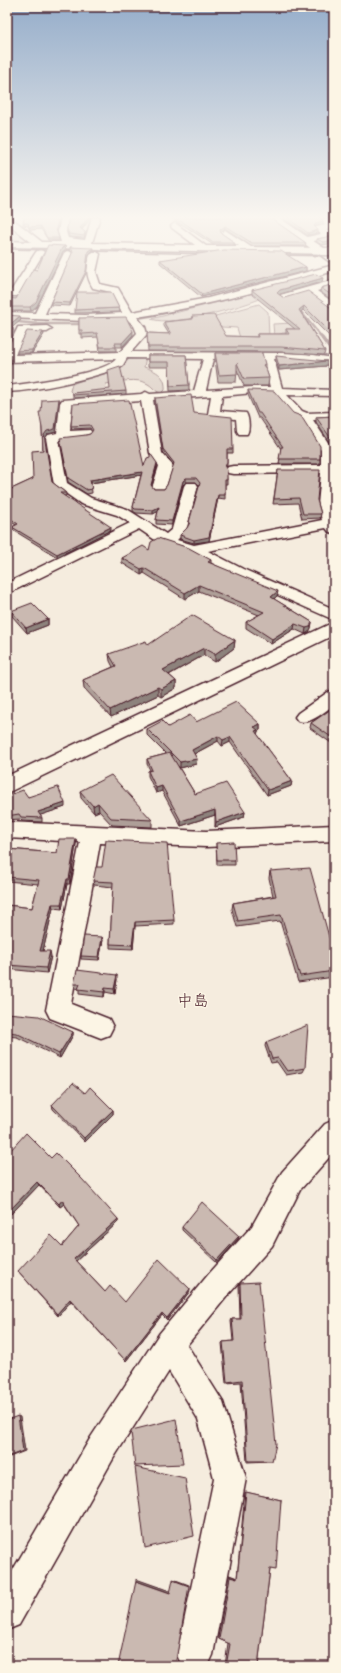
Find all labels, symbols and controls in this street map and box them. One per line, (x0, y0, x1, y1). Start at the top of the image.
district label: 中島 (177, 990, 209, 1014)

